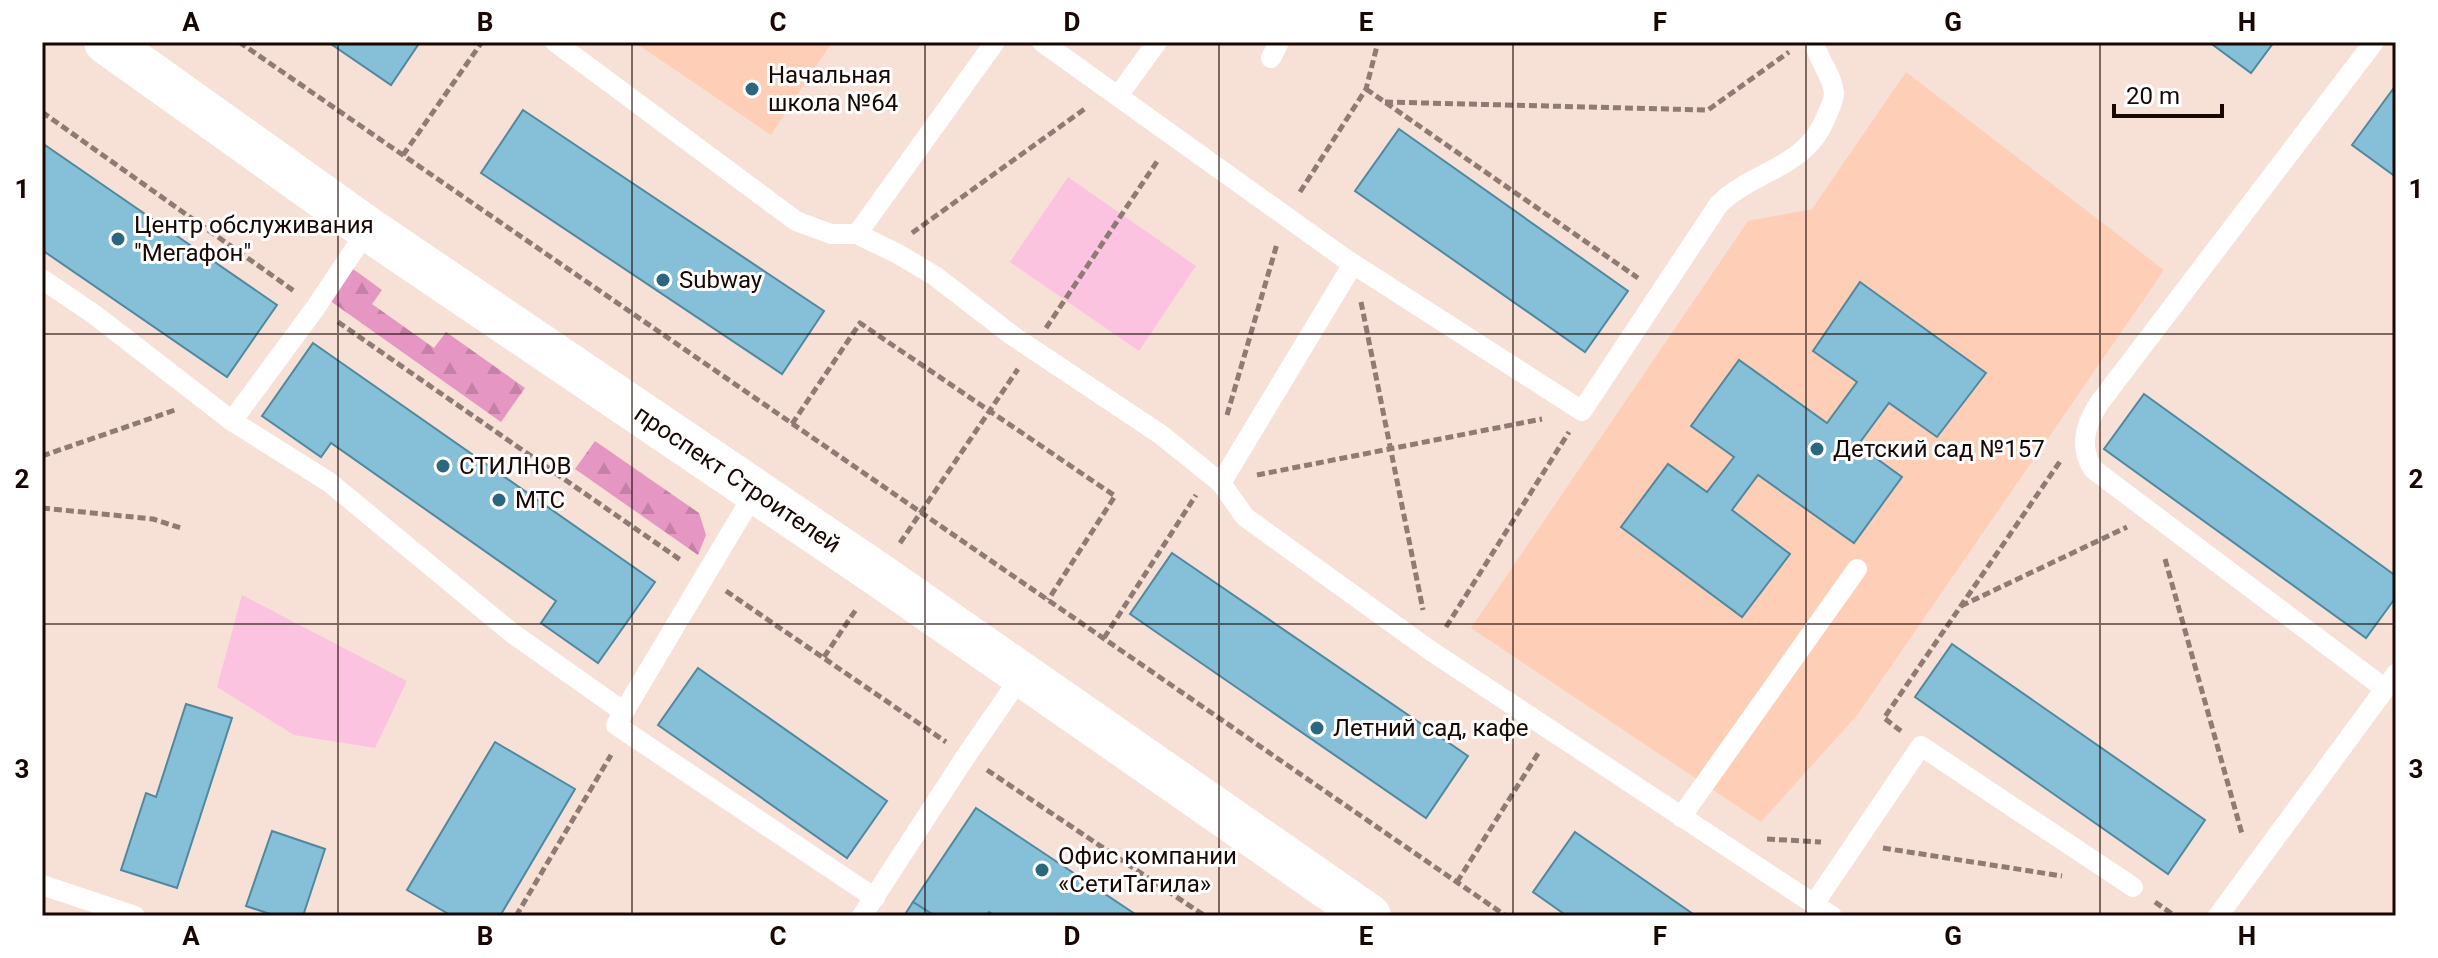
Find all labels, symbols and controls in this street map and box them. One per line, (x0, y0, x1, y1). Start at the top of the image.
text: A (182, 7, 200, 37)
text: B (477, 7, 493, 37)
text: C (769, 7, 787, 37)
text: D (1064, 7, 1080, 37)
text: E (1359, 7, 1374, 37)
text: F (1653, 7, 1667, 37)
text: G (1944, 7, 1962, 37)
text: H (2238, 7, 2256, 37)
place label: Начальная школа №64 (768, 61, 898, 117)
scale bar (2114, 68, 2222, 118)
marker: Начальная школа №64 (743, 80, 761, 98)
text: 20 m (2126, 82, 2180, 110)
text: 1 (15, 174, 29, 204)
text: 1 (2409, 174, 2423, 204)
place label: Центр обслуживания "Мегафон" (134, 211, 374, 267)
marker: Центр обслуживания "Мегафон" (109, 230, 127, 248)
place label: Subway (679, 266, 763, 294)
marker: Subway (654, 271, 672, 289)
street label: проспект Строителей (629, 399, 846, 559)
place label: Детский сад №157 (1833, 435, 2045, 463)
marker: Детский сад №157 (1808, 440, 1826, 458)
place label: СТИЛНОВ (459, 452, 572, 480)
marker: СТИЛНОВ (434, 457, 452, 475)
text: 2 (15, 464, 29, 494)
text: 2 (2409, 464, 2423, 494)
place label: МТС (515, 486, 565, 514)
marker: МТС (490, 491, 508, 509)
place label: Летний сад, кафе (1333, 714, 1529, 742)
marker: Летний сад, кафе (1308, 719, 1326, 737)
text: 3 (15, 754, 29, 784)
text: 3 (2409, 754, 2423, 784)
place label: Офис компании «СетиТагила» (1058, 842, 1237, 898)
marker: Офис компании «СетиТагила» (1033, 861, 1051, 879)
text: A (182, 921, 200, 951)
text: B (477, 921, 493, 951)
text: C (769, 921, 787, 951)
text: D (1064, 921, 1080, 951)
text: E (1359, 921, 1374, 951)
text: F (1653, 921, 1667, 951)
text: G (1944, 921, 1962, 951)
text: H (2238, 921, 2256, 951)

